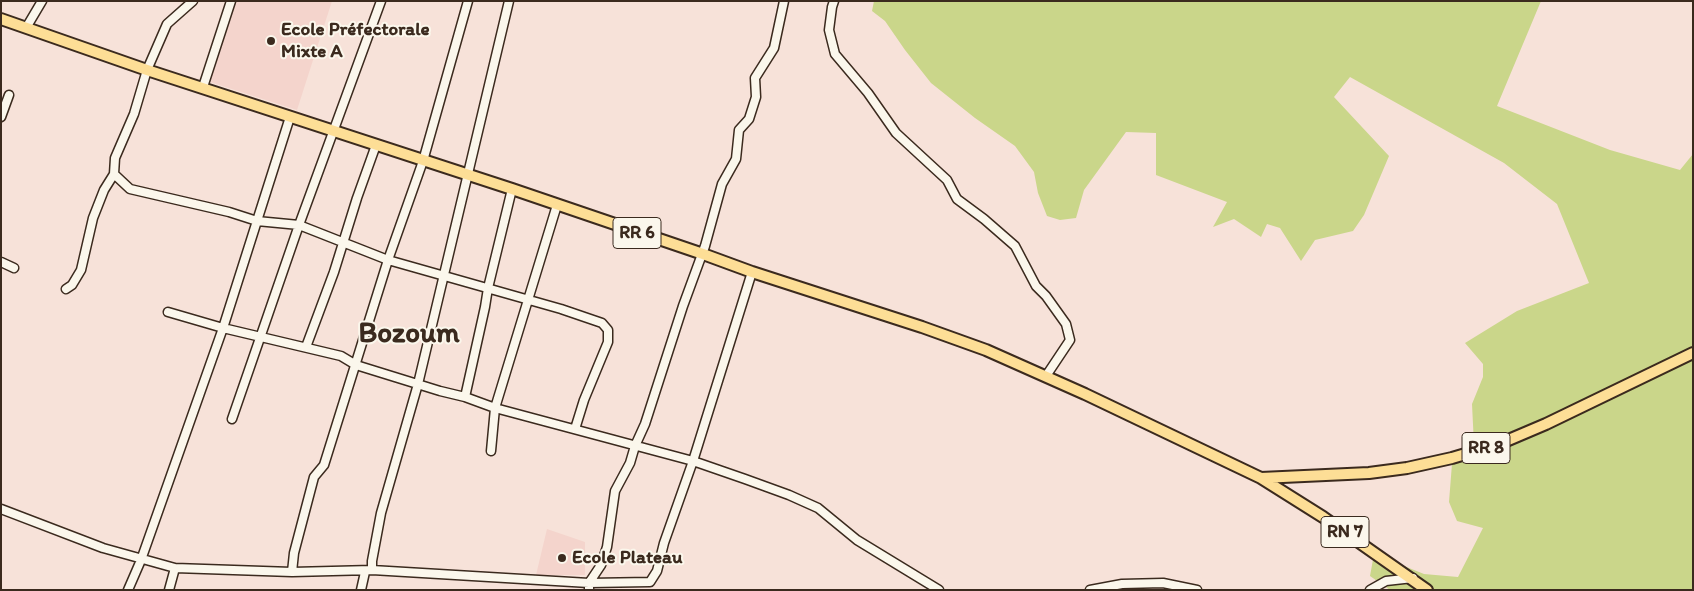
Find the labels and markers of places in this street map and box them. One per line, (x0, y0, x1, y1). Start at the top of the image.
place label: Ecole Préfectorale Mixte A (281, 19, 430, 63)
marker: Ecole Préfectorale Mixte A (265, 35, 277, 47)
place label: Ecole Plateau (572, 547, 682, 569)
marker: Ecole Plateau (556, 552, 568, 564)

